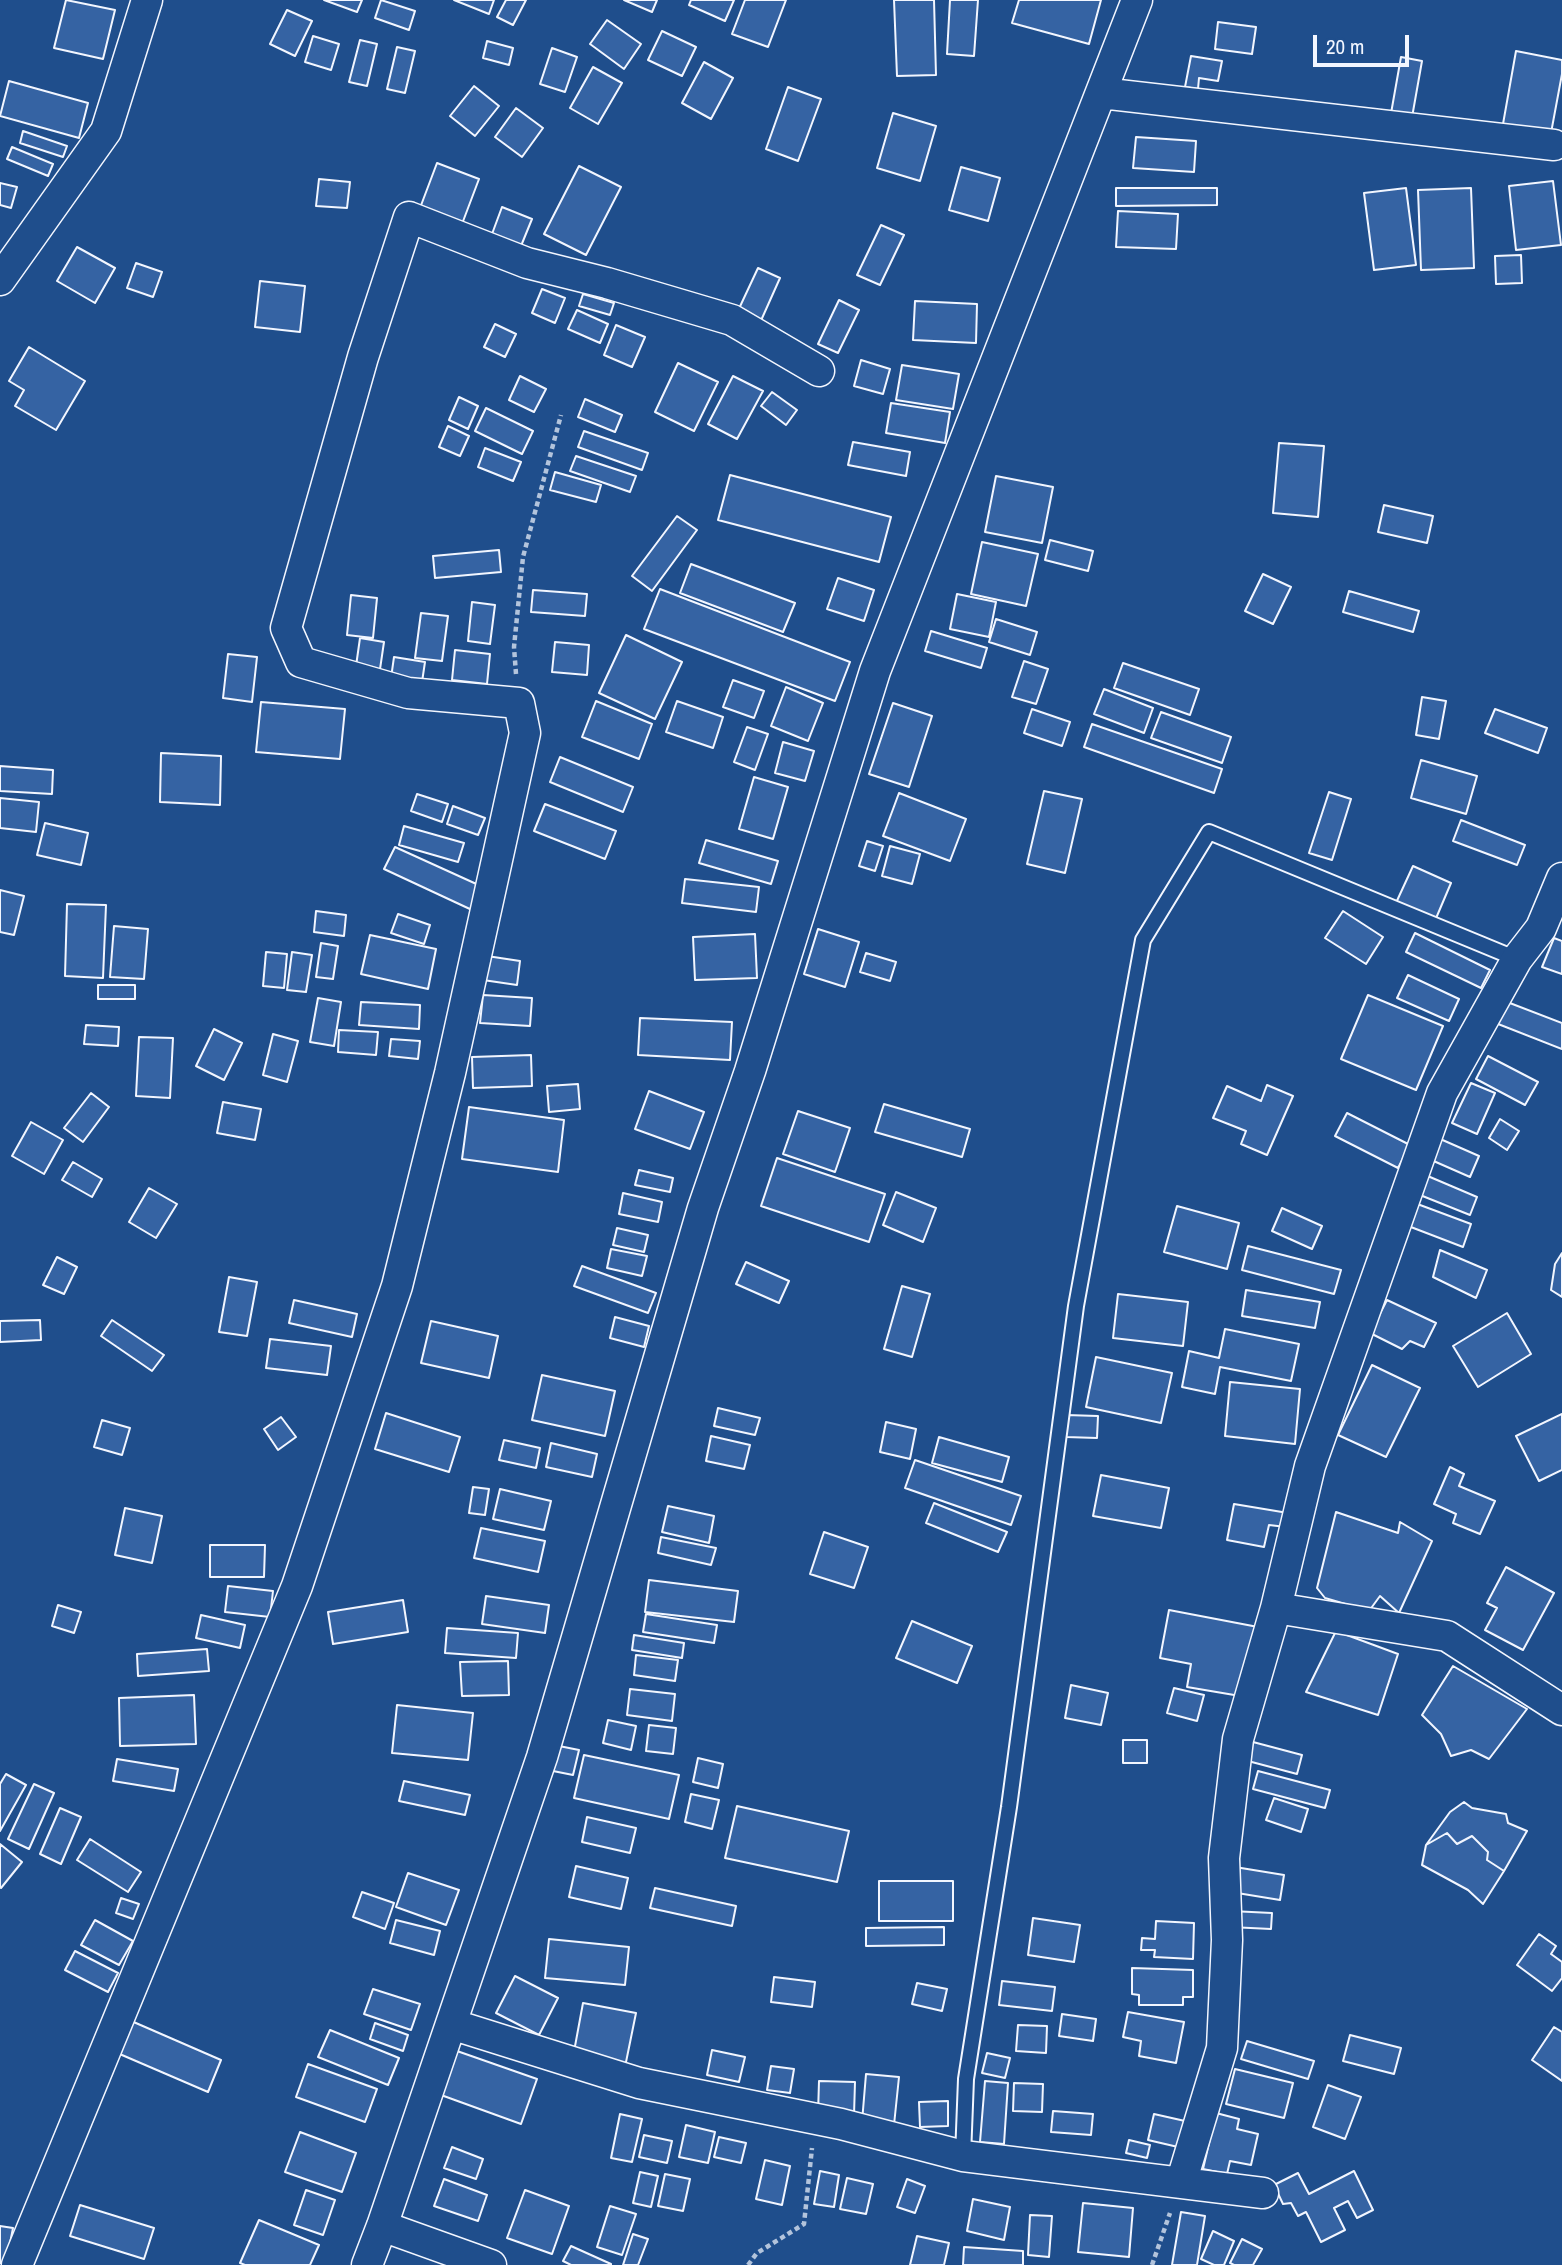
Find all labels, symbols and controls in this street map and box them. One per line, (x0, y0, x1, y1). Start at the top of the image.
scale bar (1317, 21, 1413, 65)
text: 20 m (1326, 32, 1364, 61)

